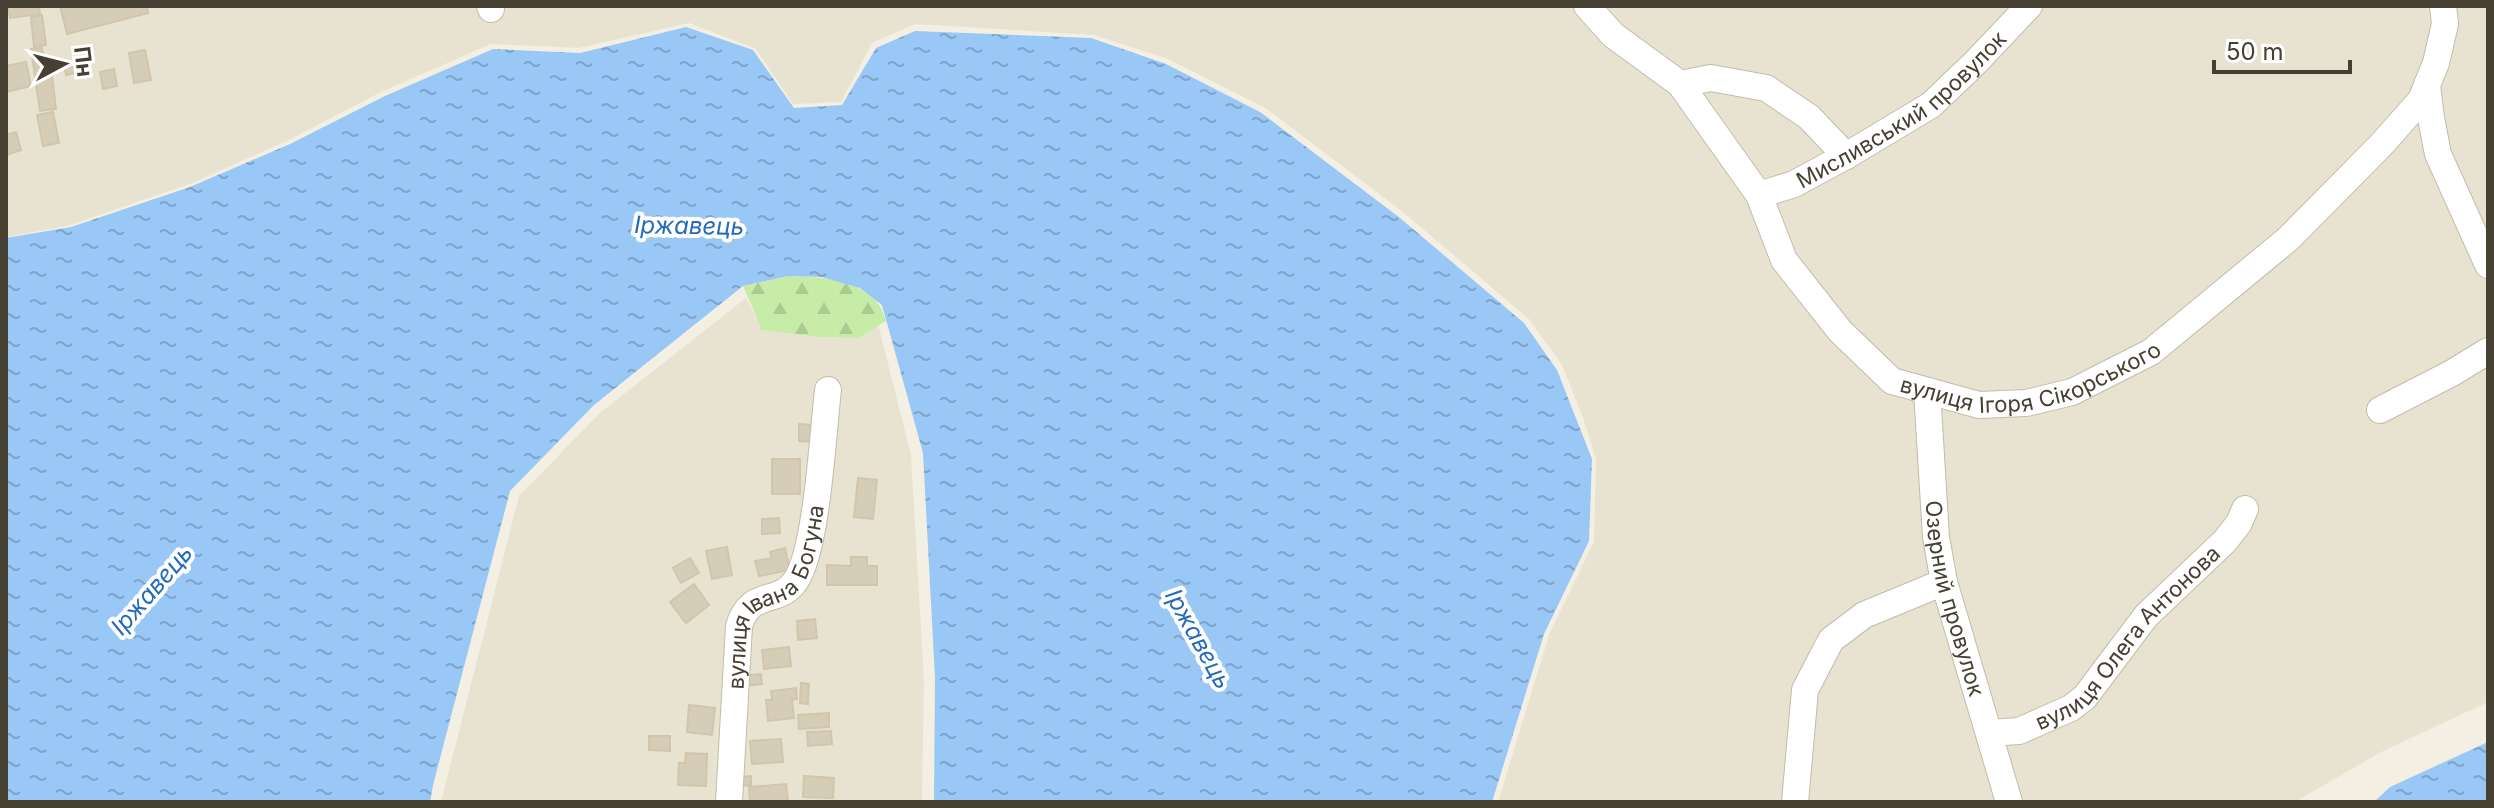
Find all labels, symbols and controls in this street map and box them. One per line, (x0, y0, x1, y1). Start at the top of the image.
north arrow (24, 24, 104, 104)
scale bar (2214, 24, 2350, 74)
street label: Мисливський провулок (1792, 26, 2011, 193)
text: 50 m (2226, 37, 2284, 66)
text: Пн (69, 45, 99, 78)
water label: Іржавець (634, 210, 744, 241)
street label: вулиця Ігоря Сікорського (1897, 336, 2166, 418)
street label: Озерний провулок (1921, 500, 1990, 699)
street label: вулиця Івана Богуна (722, 503, 829, 690)
water label: Іржавець (105, 539, 199, 641)
street label: вулиця Олега Антонова (2031, 540, 2225, 735)
water label: Іржавець (1159, 584, 1238, 694)

